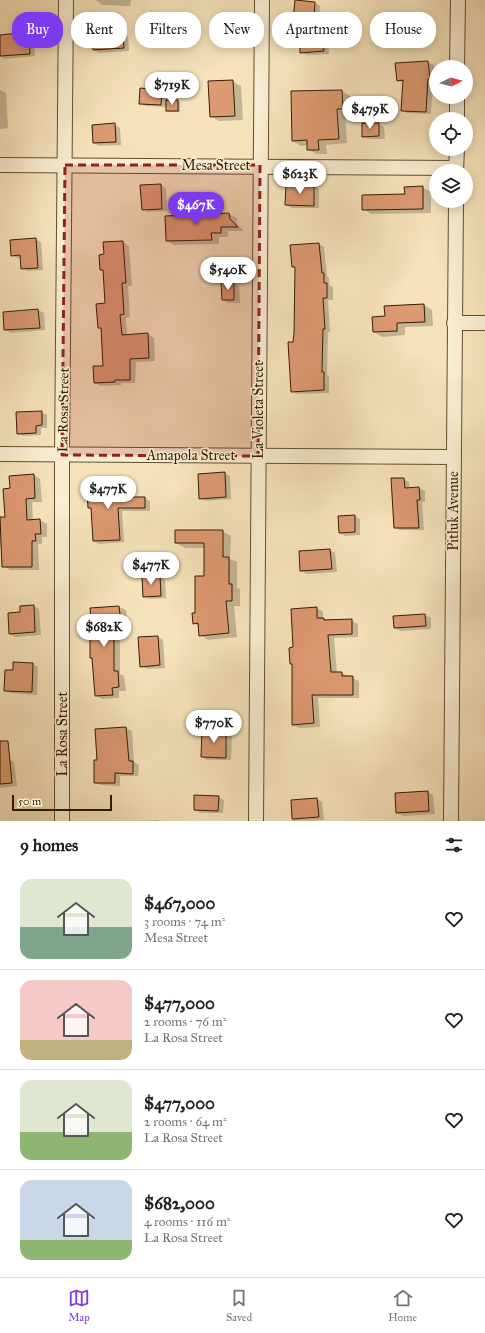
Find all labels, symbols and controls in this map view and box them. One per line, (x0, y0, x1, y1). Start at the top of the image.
chip: Buy (12, 12, 63, 48)
chip: Rent (71, 12, 127, 48)
chip: Filters (135, 12, 201, 48)
chip: New (209, 12, 264, 48)
chip: Apartment (272, 12, 362, 48)
chip: House (370, 12, 436, 48)
north arrow (429, 60, 473, 104)
map controls (429, 60, 473, 208)
pin: $719K (144, 72, 200, 106)
text: $719K (154, 77, 190, 93)
pin: $479K (342, 96, 398, 130)
text: $479K (351, 101, 389, 117)
button: locate (429, 112, 473, 156)
street label: Mesa Street (182, 157, 251, 174)
pin: $623K (272, 161, 328, 195)
button: layers (429, 164, 473, 208)
text: $623K (282, 166, 318, 182)
pin: $467K (168, 192, 224, 226)
text: $467K (177, 197, 215, 213)
pin: $540K (200, 257, 256, 291)
text: $540K (209, 262, 247, 278)
street label: La Violeta Street (250, 361, 267, 459)
street label: La Rosa Street (54, 367, 73, 453)
street label: Amapola Street (146, 447, 235, 464)
street label: Pitluk Avenue (445, 471, 462, 551)
pin: $477K (80, 476, 136, 510)
text: $477K (89, 481, 127, 497)
pin: $477K (123, 552, 179, 586)
text: $477K (132, 557, 170, 573)
pin: $682K (76, 614, 132, 648)
text: $682K (85, 619, 123, 635)
street label: La Rosa Street (54, 691, 71, 776)
pin: $770K (186, 710, 242, 744)
text: $770K (195, 715, 233, 731)
scale bar (12, 793, 112, 812)
text: 50 m (18, 795, 41, 808)
icon: filters (443, 834, 465, 856)
text: 9 homes (20, 835, 78, 856)
text: $467,000 (144, 893, 215, 914)
icon: home (52, 895, 100, 943)
icon: heart (443, 908, 465, 930)
text: 3 rooms · 74 m² (144, 914, 226, 930)
text: Mesa Street (144, 930, 208, 946)
text: $477,000 (144, 993, 215, 1014)
icon: home (52, 996, 100, 1044)
icon: heart (443, 1009, 465, 1031)
text: 2 rooms · 76 m² (144, 1014, 226, 1030)
text: La Rosa Street (144, 1030, 223, 1046)
text: $477,000 (144, 1093, 215, 1114)
icon: home (52, 1096, 100, 1144)
icon: heart (443, 1109, 465, 1131)
text: 2 rooms · 64 m² (144, 1114, 227, 1130)
text: La Rosa Street (144, 1130, 223, 1146)
text: $682,000 (144, 1193, 215, 1214)
icon: home (52, 1196, 100, 1244)
icon: heart (443, 1209, 465, 1231)
text: 4 rooms · 116 m² (144, 1214, 231, 1230)
text: La Rosa Street (144, 1230, 223, 1246)
tab: Map (68, 1287, 90, 1324)
tab: Saved (226, 1287, 252, 1324)
tab: Home (388, 1287, 417, 1324)

